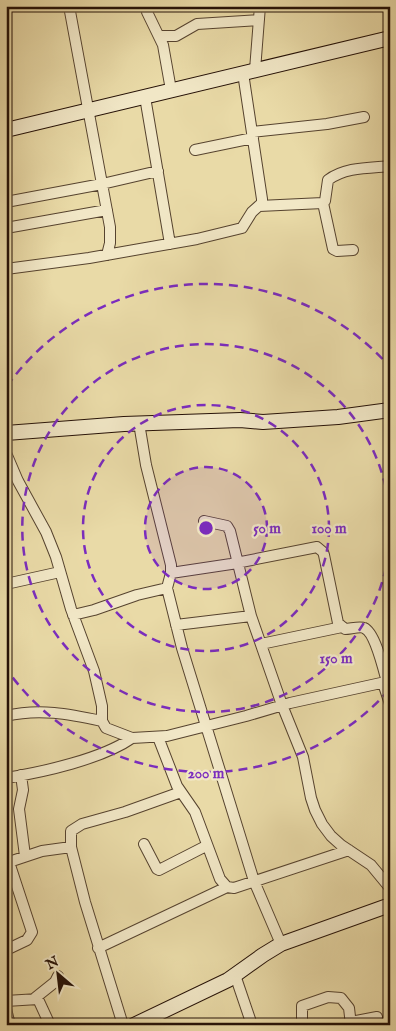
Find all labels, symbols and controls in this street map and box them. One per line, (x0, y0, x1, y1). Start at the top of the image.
centre of rings (197, 519, 215, 537)
text: 50 m (253, 519, 281, 538)
text: 100 m (311, 519, 347, 538)
text: 150 m (319, 649, 353, 668)
text: 200 m (188, 764, 225, 783)
north arrow (32, 948, 82, 998)
text: N (42, 953, 62, 975)

